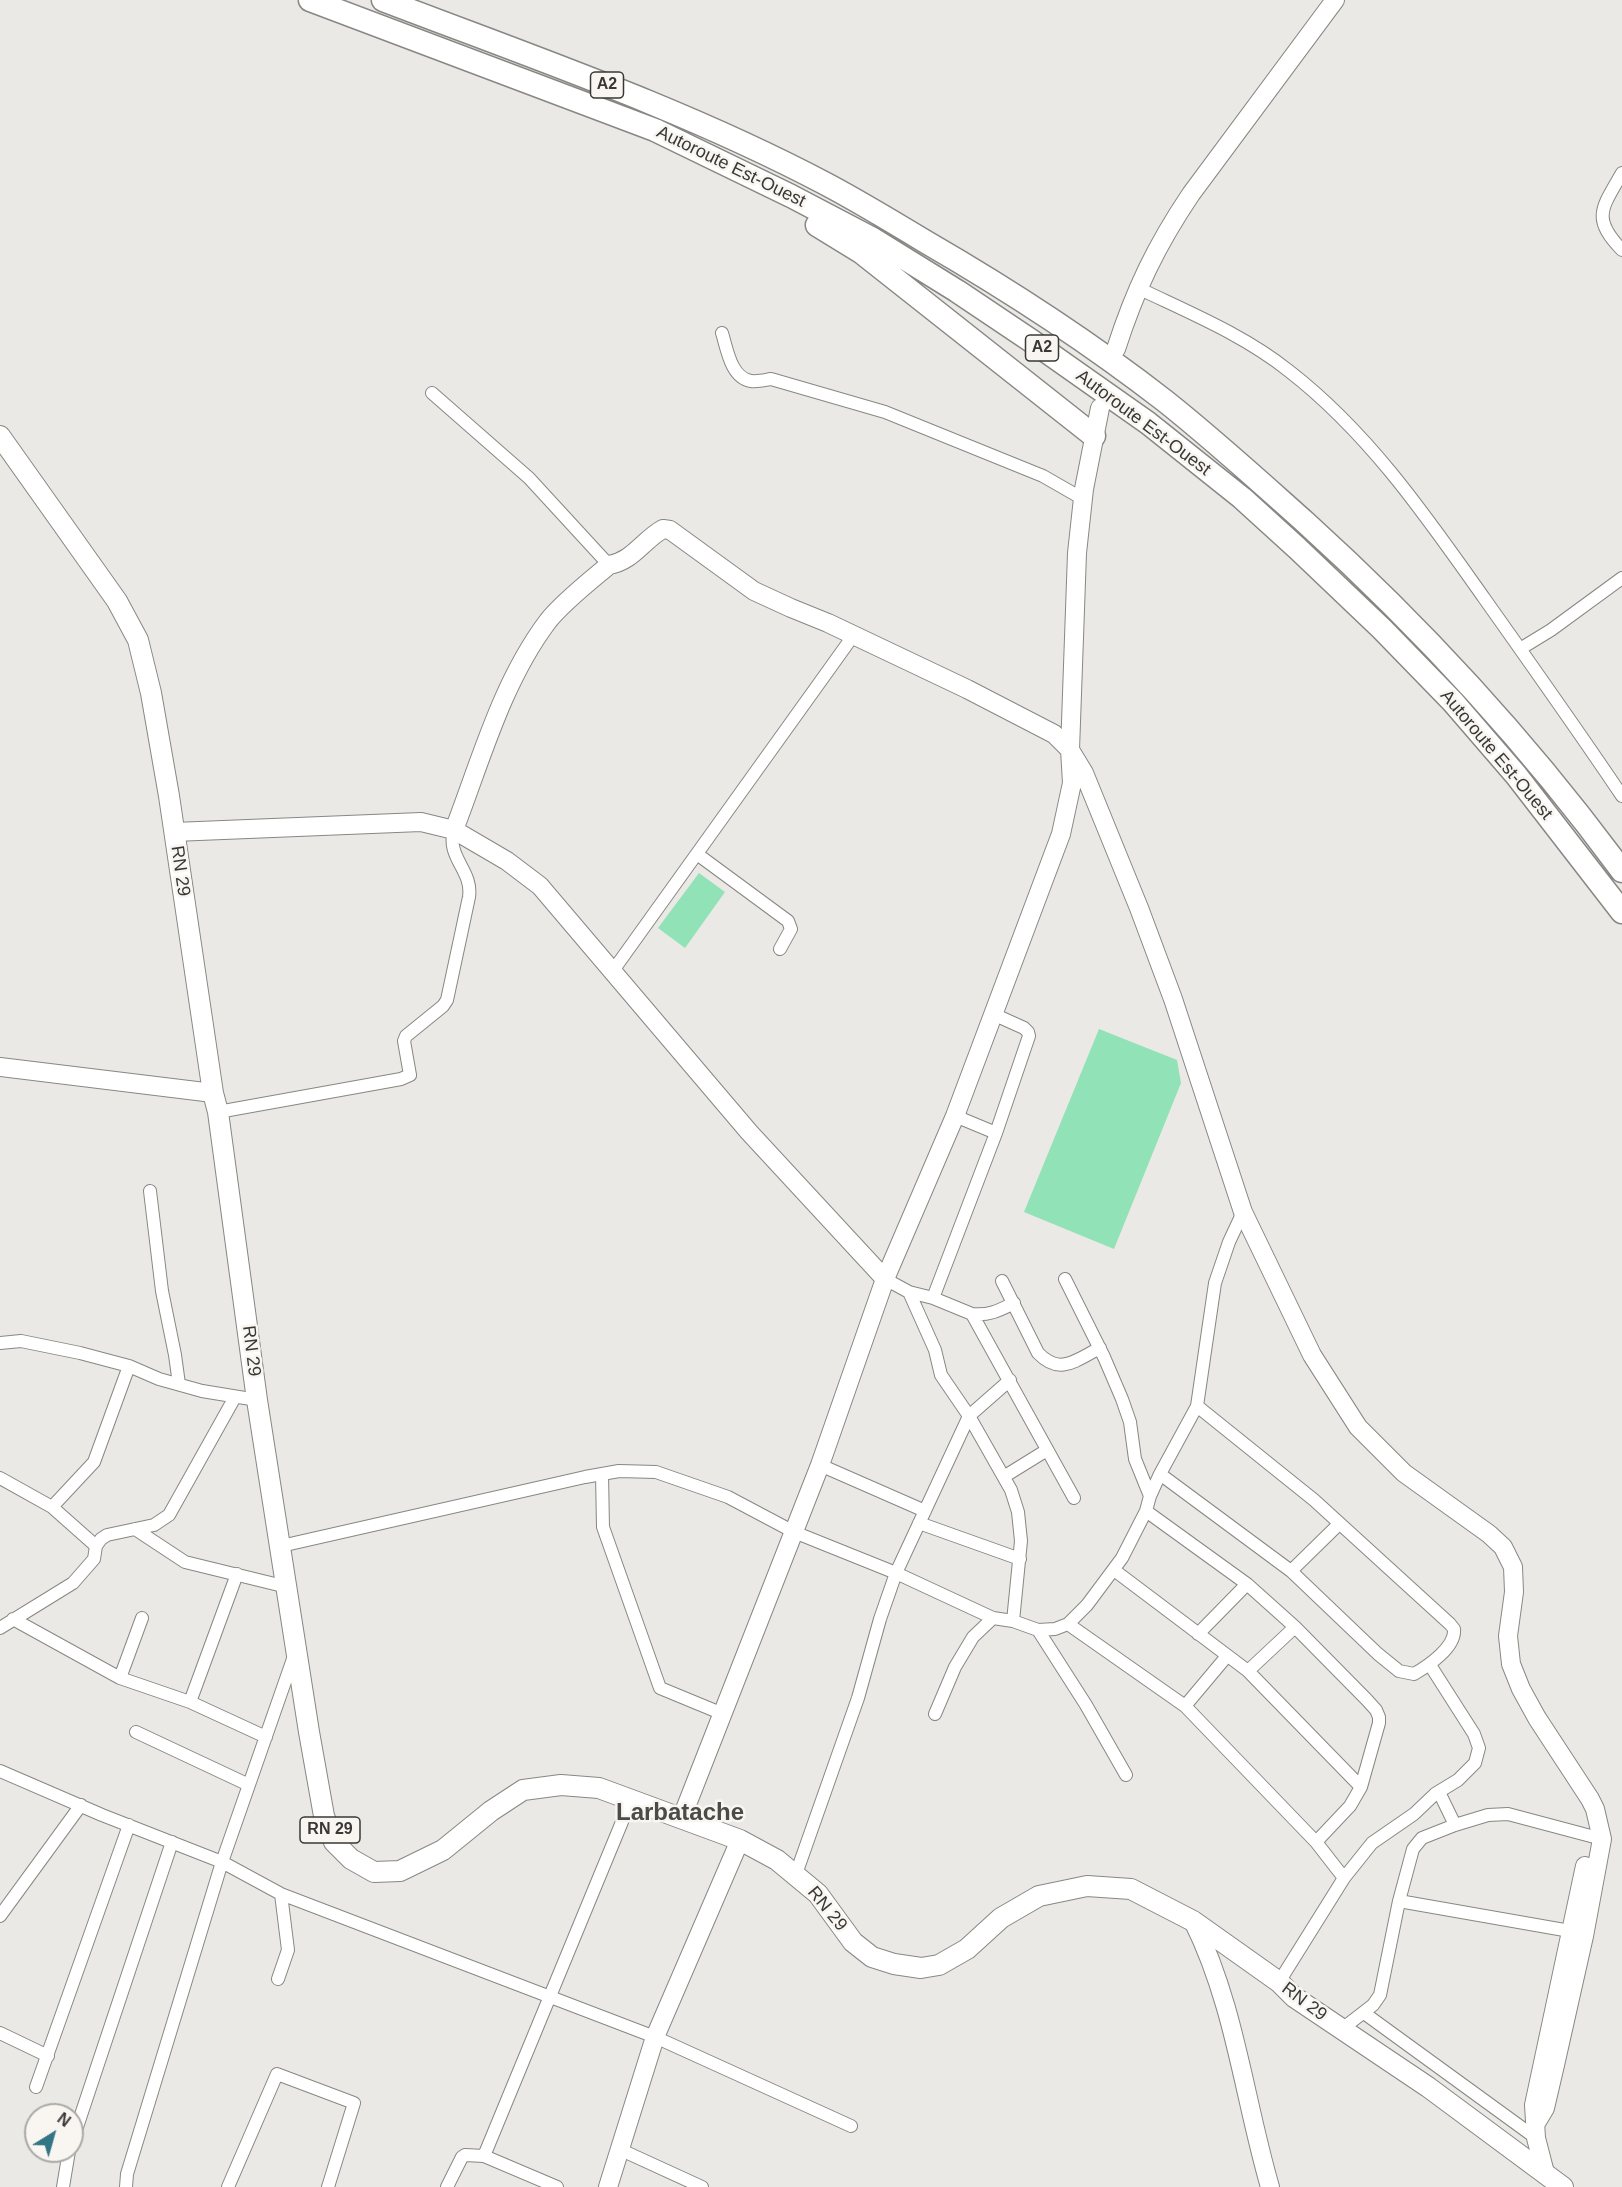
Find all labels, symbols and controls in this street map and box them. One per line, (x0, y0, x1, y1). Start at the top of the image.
road number: A2 (590, 72, 624, 98)
street label: Autoroute Est-Ouest (653, 122, 809, 212)
road number: A2 (1026, 335, 1058, 361)
street label: Autoroute Est-Ouest (1071, 365, 1215, 481)
street label: Autoroute Est-Ouest (1435, 686, 1557, 824)
street label: RN 29 (166, 844, 194, 898)
street label: RN 29 (237, 1324, 265, 1378)
district label: Larbatache (616, 1799, 744, 1827)
road number: RN 29 (300, 1817, 360, 1843)
street label: RN 29 (803, 1882, 851, 1936)
street label: RN 29 (1277, 1978, 1331, 2026)
north arrow (24, 2103, 84, 2163)
text: N (54, 2110, 74, 2130)

